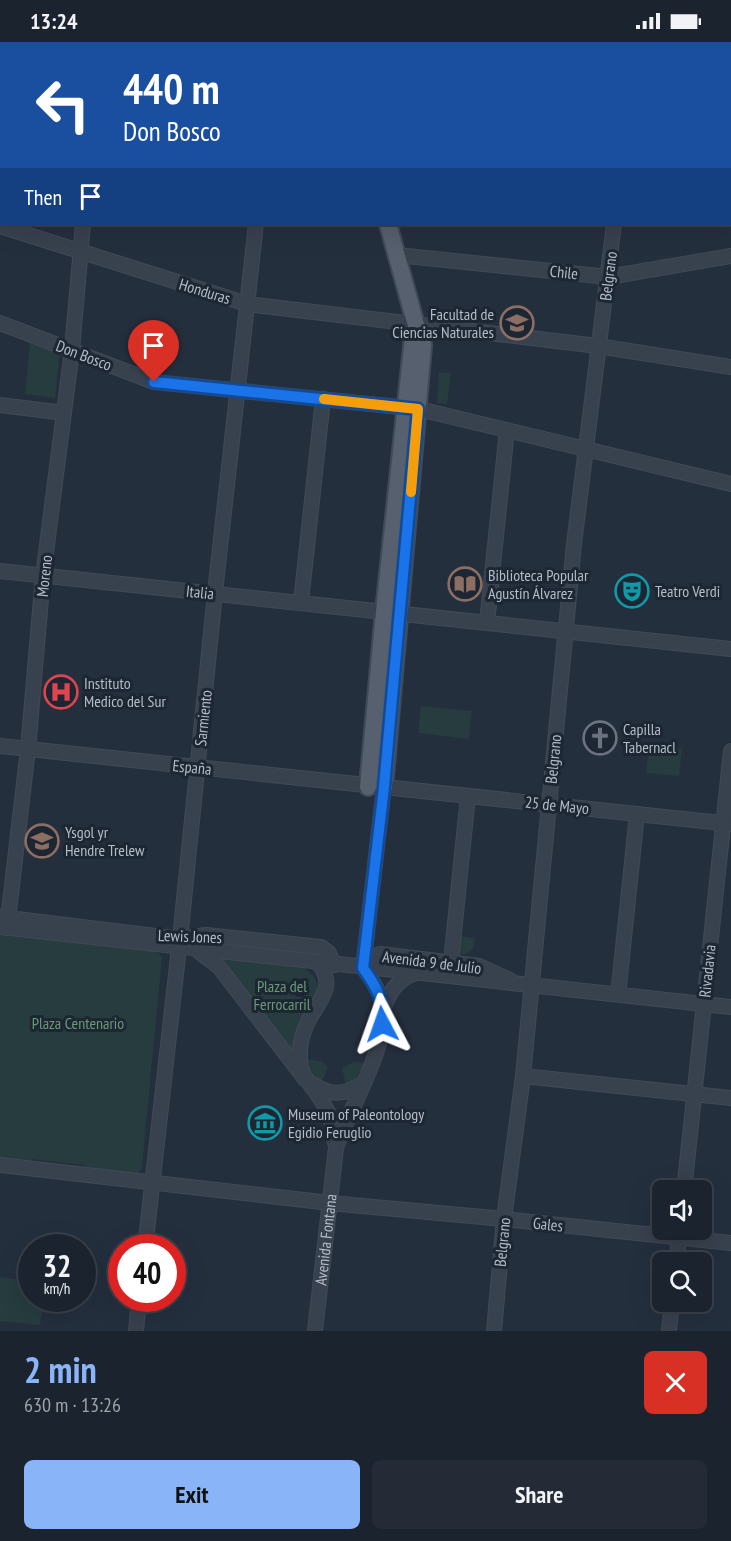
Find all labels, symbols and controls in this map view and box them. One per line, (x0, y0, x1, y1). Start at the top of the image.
text: 13:24 (30, 7, 78, 35)
text: 440 m (123, 61, 220, 116)
icon: left (24, 66, 102, 144)
text: Don Bosco (123, 114, 221, 148)
icon: arrive (74, 180, 107, 213)
text: Then (24, 183, 62, 211)
street label: Belgrano (595, 250, 621, 302)
street label: Chile (549, 261, 579, 283)
street label: Honduras (177, 274, 233, 308)
place label: Facultad de Ciencias Naturales (392, 304, 494, 342)
school or university icon: Facultad de Ciencias Naturales (499, 305, 535, 341)
pin (128, 320, 179, 382)
icon: arrive (137, 329, 170, 362)
street label: Don Bosco (53, 335, 115, 375)
street label: Moreno (32, 554, 56, 598)
place label: Biblioteca Popular Agustín Álvarez (488, 565, 589, 603)
library icon: Biblioteca Popular Agustín Álvarez (447, 566, 483, 602)
theatre icon: Teatro Verdi (614, 573, 650, 609)
street label: Italia (185, 581, 215, 603)
place label: Teatro Verdi (655, 581, 720, 601)
place label: Instituto Medico del Sur (84, 673, 166, 711)
hospital icon: Instituto Medico del Sur (43, 674, 79, 710)
street label: Sarmiento (190, 689, 216, 747)
place label: Capilla Tabernacl (623, 719, 676, 757)
church icon: Capilla Tabernacl (582, 720, 618, 756)
street label: Belgrano (540, 733, 566, 785)
street label: España (172, 755, 212, 779)
street label: 25 de Mayo (524, 792, 590, 818)
place label: Ysgol yr Hendre Trelew (65, 822, 145, 860)
school or university icon: Ysgol yr Hendre Trelew (24, 823, 60, 859)
street label: Lewis Jones (158, 925, 222, 947)
street label: Rivadavia (694, 944, 720, 998)
street label: Avenida 9 de Julio (381, 946, 483, 978)
park label: Plaza del Ferrocarril (254, 976, 311, 1014)
position arrow (350, 992, 414, 1056)
park label: Plaza Centenario (32, 1013, 124, 1033)
place label: Museum of Paleontology Egidio Feruglio (288, 1104, 424, 1142)
museum icon: Museum of Paleontology Egidio Feruglio (247, 1105, 283, 1141)
map controls (652, 1180, 712, 1312)
button: sound (652, 1180, 712, 1240)
street label: Avenida Fontana (310, 1193, 341, 1286)
street label: Gales (532, 1212, 564, 1236)
street label: Belgrano (489, 1216, 515, 1268)
speed limit sign: 40 (108, 1234, 186, 1312)
text: 32 (43, 1246, 71, 1285)
button: search (652, 1252, 712, 1312)
text: km/h (44, 1279, 70, 1298)
text: 2 min (24, 1346, 97, 1393)
button: close (644, 1351, 707, 1414)
text: 630 m · 13:26 (24, 1392, 121, 1418)
button: Exit (24, 1460, 360, 1529)
button: Share (372, 1460, 707, 1529)

